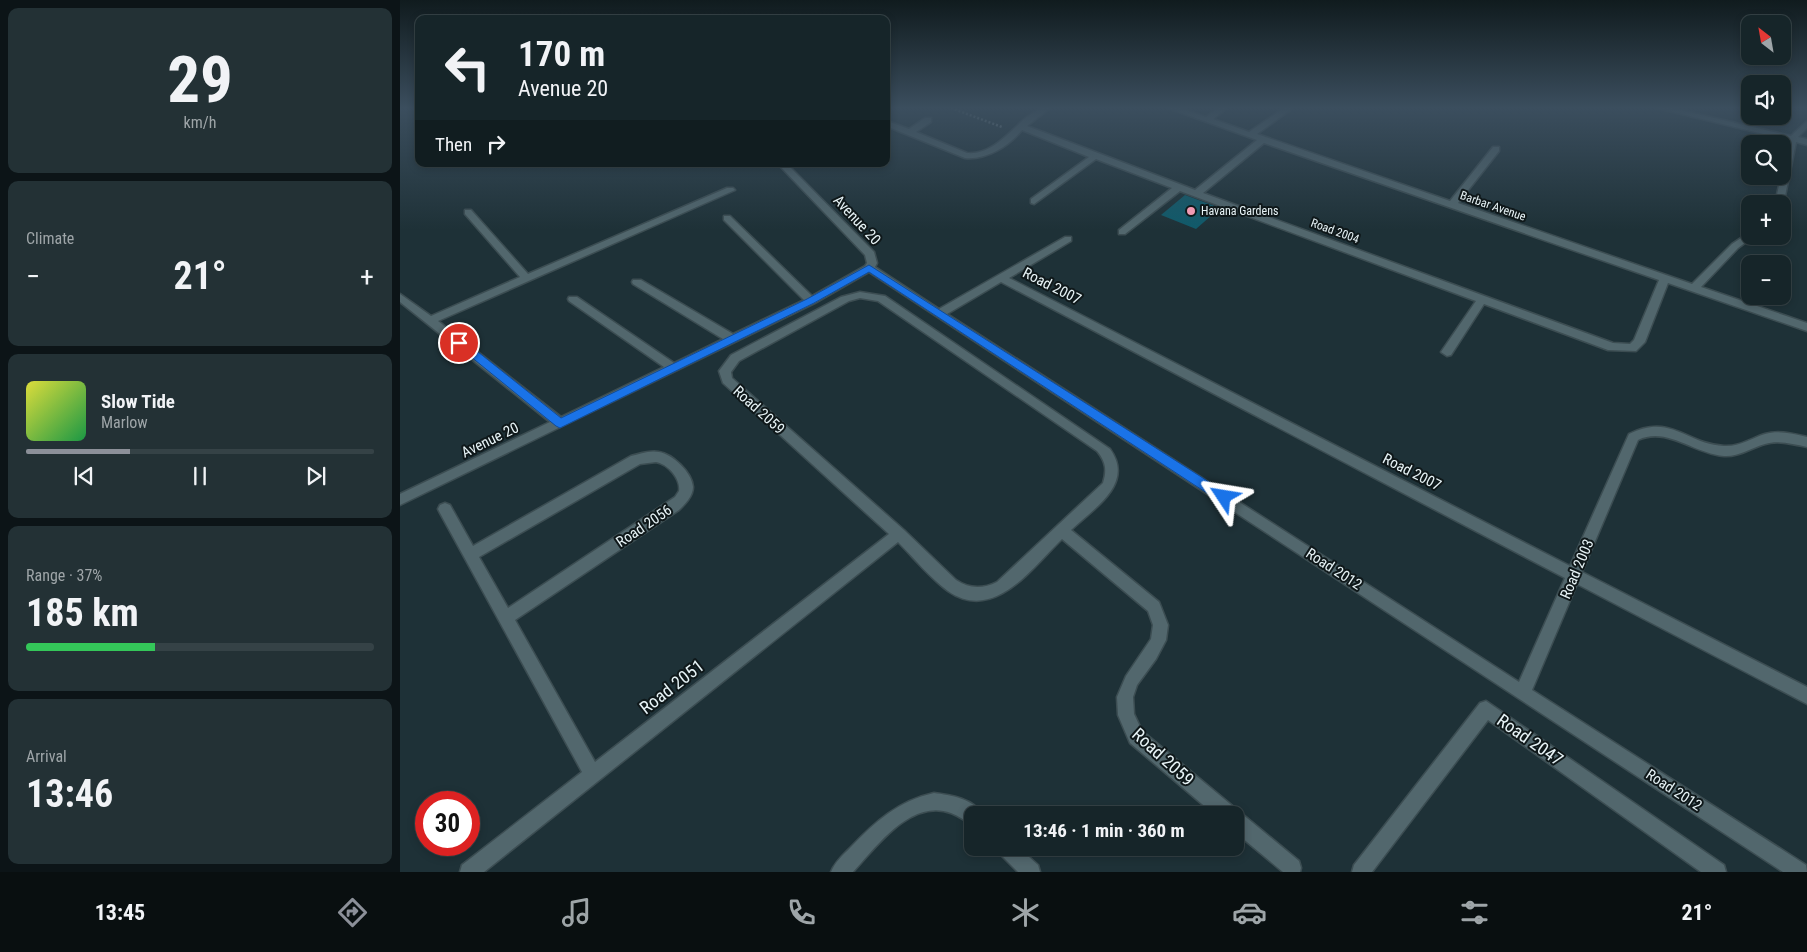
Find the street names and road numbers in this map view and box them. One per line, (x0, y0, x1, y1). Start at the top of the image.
street label: Barbar Avenue (1458, 188, 1528, 224)
street label: Avenue 20 (829, 191, 885, 249)
street label: Road 2004 (1309, 216, 1361, 246)
street label: Road 2007 (1020, 264, 1084, 308)
street label: Road 2059 (729, 382, 789, 438)
street label: Avenue 20 (458, 418, 522, 462)
street label: Road 2007 (1380, 450, 1444, 494)
street label: Road 2056 (613, 501, 675, 551)
street label: Road 2003 (1556, 536, 1598, 602)
street label: Road 2012 (1303, 544, 1365, 594)
street label: Road 2051 (635, 655, 708, 718)
street label: Road 2047 (1493, 709, 1567, 770)
street label: Road 2059 (1128, 723, 1199, 790)
street label: Road 2012 (1643, 765, 1705, 815)

